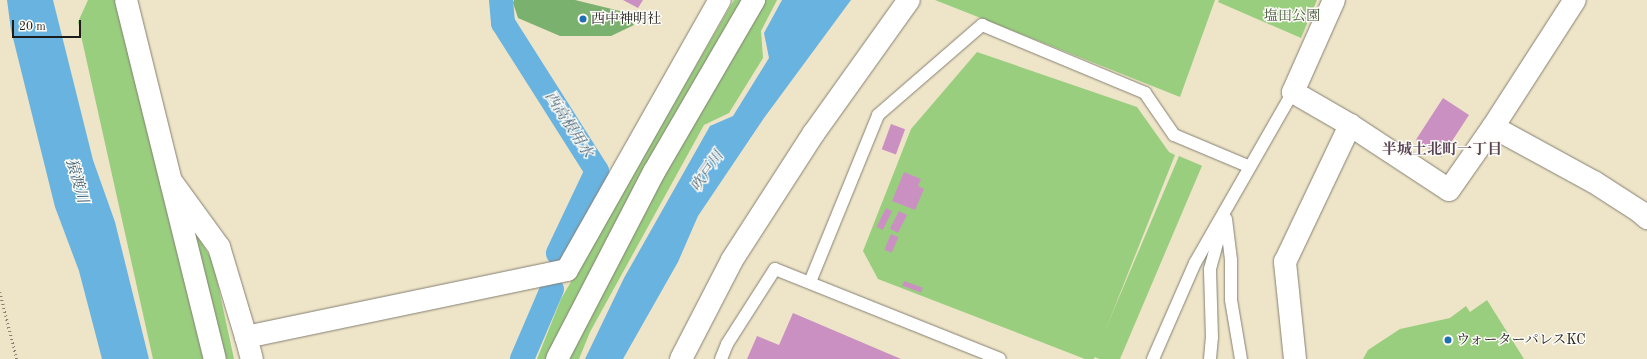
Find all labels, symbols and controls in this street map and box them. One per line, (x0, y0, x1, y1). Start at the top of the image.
park label: 塩田公園 (1264, 8, 1320, 24)
place label: 西中神明社 (591, 11, 661, 27)
scale bar (14, 12, 83, 38)
marker: 西中神明社 (578, 14, 588, 24)
text: 20 m (19, 21, 46, 33)
water label: 西高根用水 (540, 89, 596, 161)
district label: 半城土北町一丁目 (1382, 142, 1502, 160)
water label: 吹戸川 (688, 148, 728, 196)
water label: 猿渡川 (61, 157, 91, 205)
place label: ウォーターパレスKC (1456, 332, 1587, 348)
marker: ウォーターパレスKC (1443, 335, 1453, 345)

